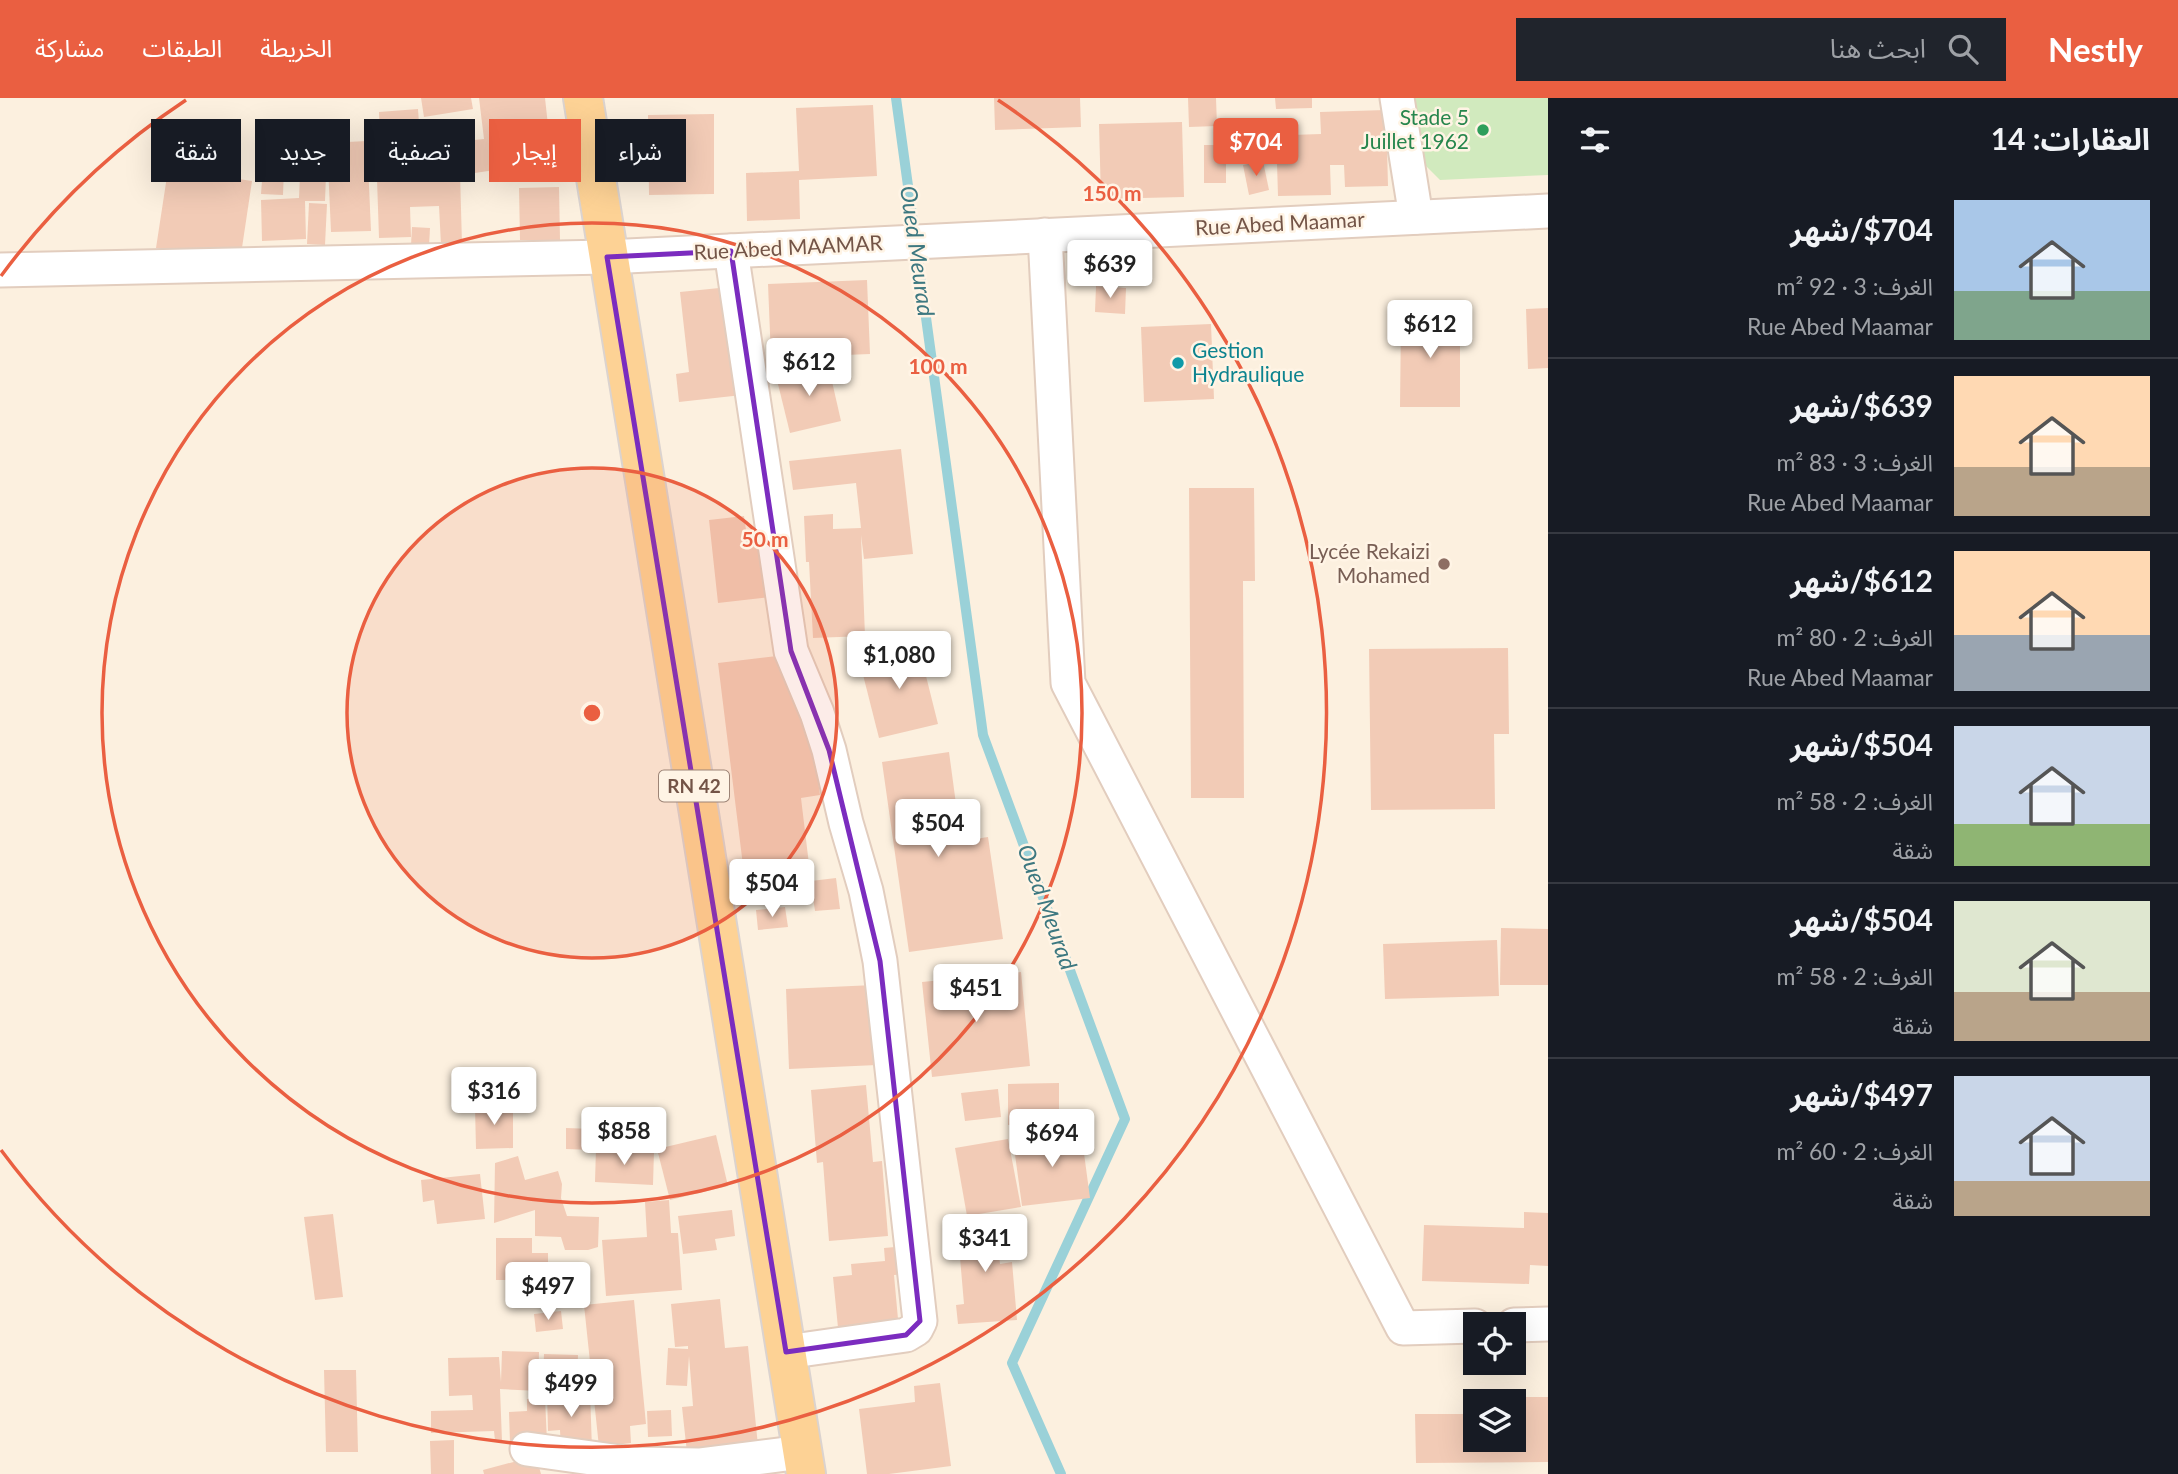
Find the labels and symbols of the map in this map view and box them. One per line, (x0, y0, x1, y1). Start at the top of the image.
place label: Stade 5 Juillet 1962 (1361, 104, 1469, 153)
pin: $704 (1215, 118, 1297, 178)
marker: Stade 5 Juillet 1962 (1475, 122, 1491, 138)
text: 150 m (1082, 180, 1142, 205)
water label: Oued Meurad (895, 184, 941, 318)
street label: Rue Abed Maamar (1195, 206, 1366, 239)
street label: Rue Abed MAAMAR (693, 229, 884, 264)
pin: $639 (1069, 240, 1151, 300)
pin: $612 (1389, 300, 1471, 360)
place label: Gestion Hydraulique (1192, 337, 1304, 386)
pin: $612 (768, 338, 850, 398)
text: 100 m (908, 353, 968, 378)
marker: Gestion Hydraulique (1170, 355, 1186, 371)
text: 50 m (741, 526, 789, 551)
place label: Lycée Rekaizi Mohamed (1309, 538, 1430, 587)
marker: Lycée Rekaizi Mohamed (1436, 556, 1452, 572)
pin: $1,080 (842, 632, 956, 691)
centre of rings (580, 701, 604, 725)
road number: RN 42 (659, 771, 729, 802)
pin: $504 (897, 800, 979, 859)
water label: Oued Meurad (1012, 840, 1084, 973)
pin: $504 (731, 860, 813, 919)
pin: $451 (935, 964, 1017, 1024)
pin: $316 (453, 1068, 535, 1127)
pin: $858 (583, 1108, 665, 1167)
pin: $694 (1011, 1110, 1093, 1169)
pin: $341 (944, 1214, 1026, 1274)
pin: $497 (507, 1262, 589, 1322)
pin: $499 (530, 1360, 612, 1419)

